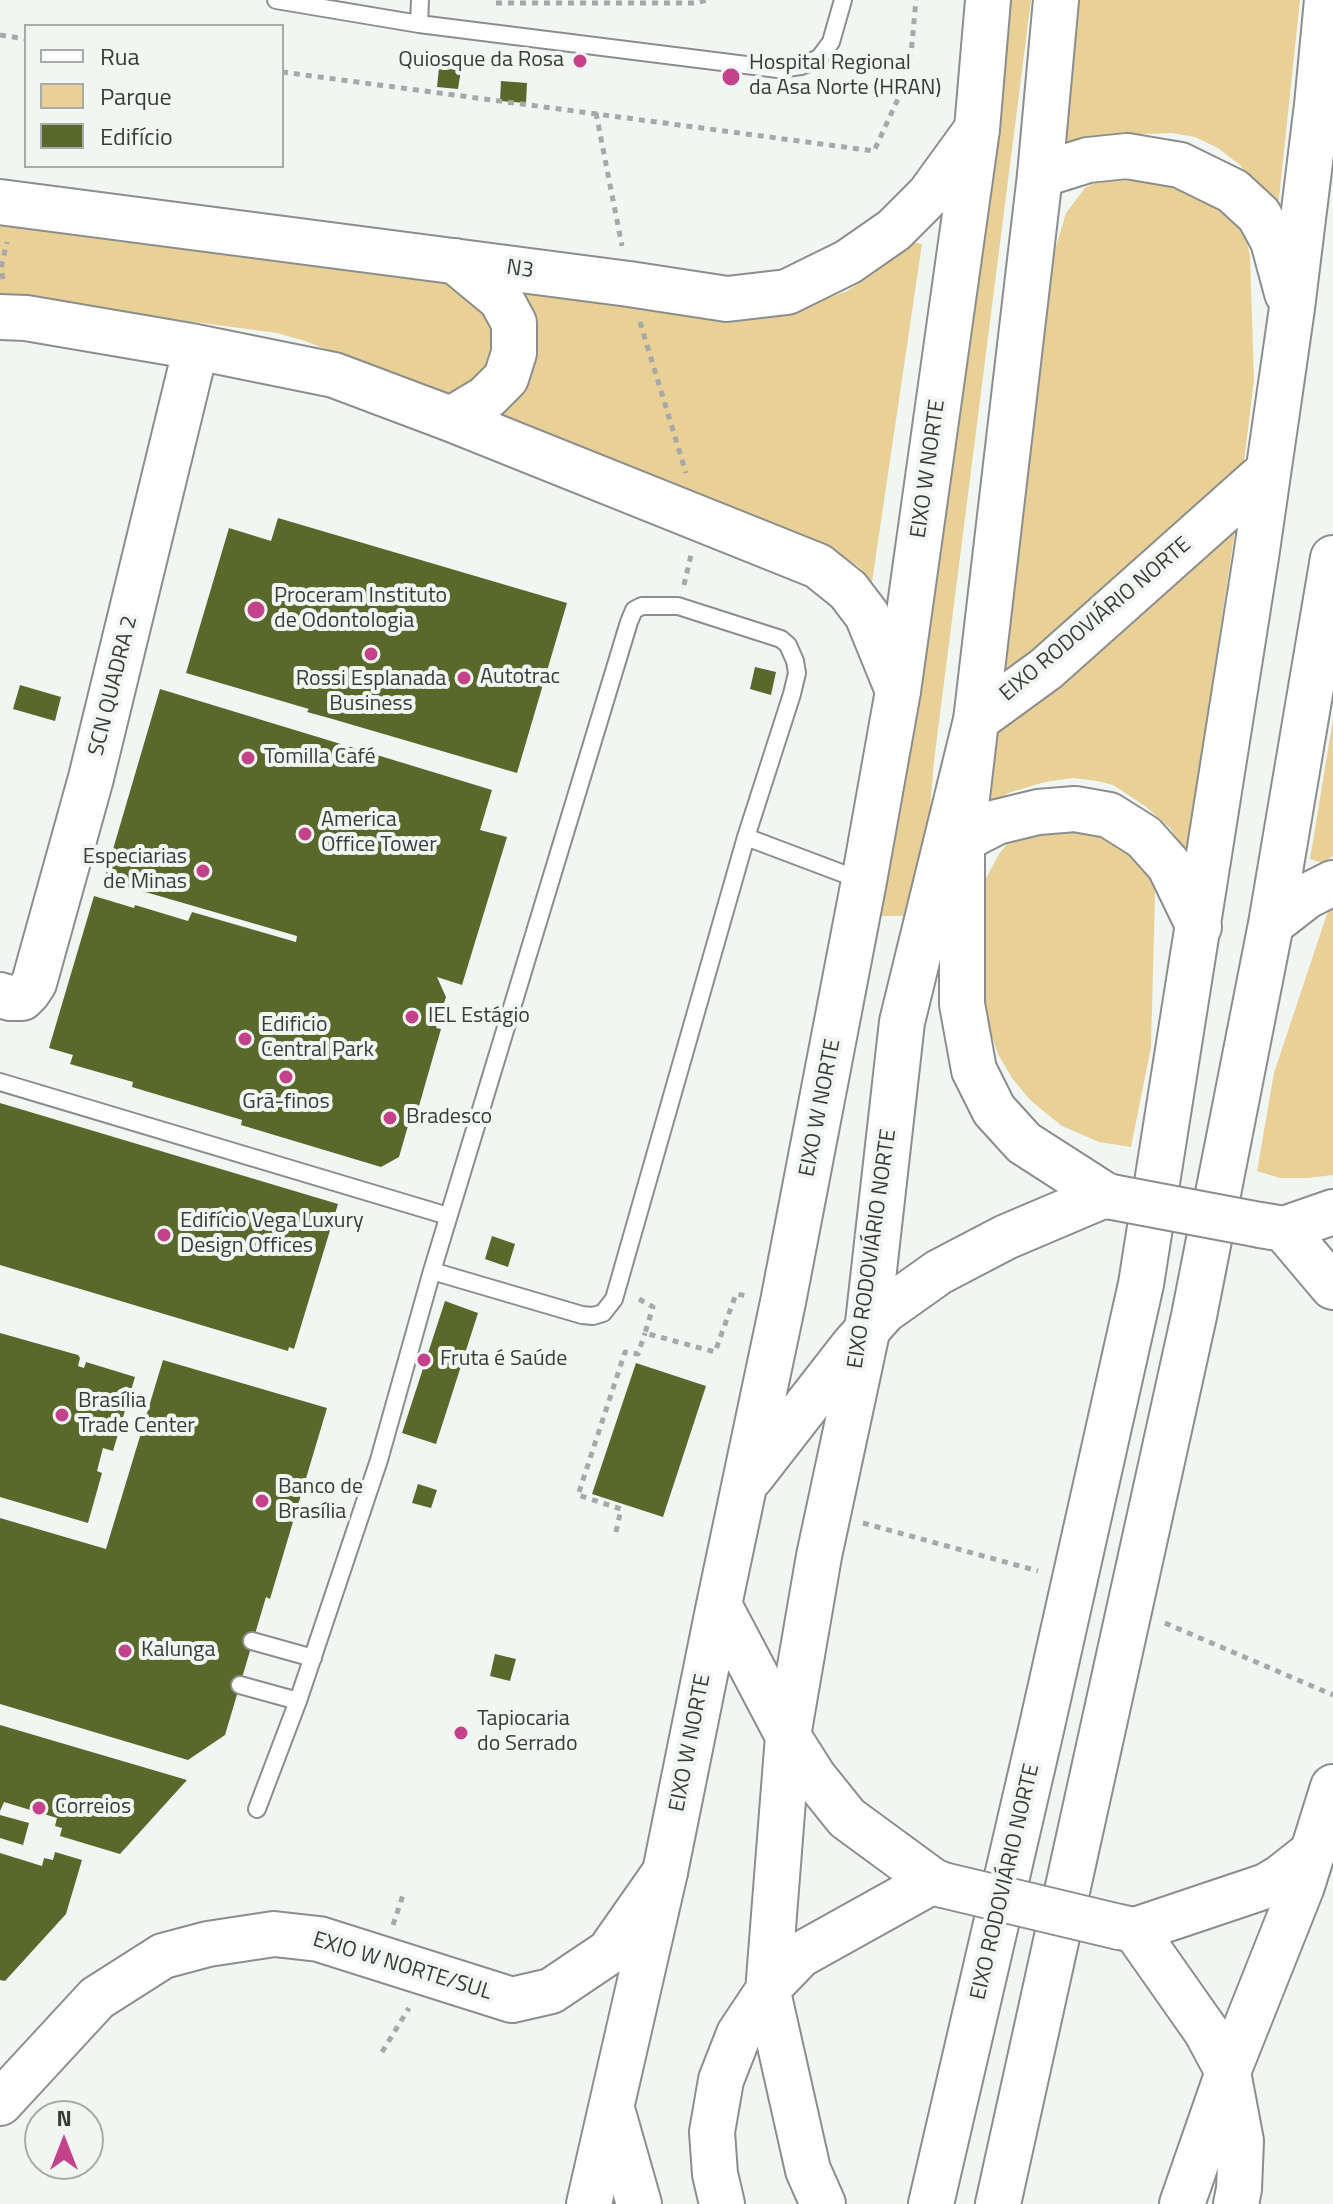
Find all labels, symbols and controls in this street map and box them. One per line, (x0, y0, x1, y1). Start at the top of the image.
legend (24, 24, 284, 168)
text: Rua (100, 38, 139, 74)
place label: Quiosque da Rosa (398, 48, 564, 74)
place label: Hospital Regional da Asa Norte (HRAN) (749, 51, 941, 102)
marker: Quiosque da Rosa (571, 52, 589, 70)
marker: Hospital Regional da Asa Norte (HRAN) (720, 66, 742, 88)
text: Parque (100, 78, 172, 114)
text: Edifício (100, 118, 173, 154)
street label: N3 (505, 255, 535, 285)
street label: EIXO W NORTE (906, 398, 952, 540)
street label: EIXO RODOVIÁRIO NORTE (995, 532, 1197, 708)
place label: Proceram Instituto de Odontologia (274, 584, 447, 636)
marker: Proceram Instituto de Odontologia (245, 599, 267, 621)
street label: SCN QUADRA 2 (84, 613, 144, 759)
marker: Rossi Esplanada Business (362, 645, 380, 663)
place label: Autotrac (480, 665, 560, 691)
place label: Rossi Esplanada Business (296, 667, 446, 718)
marker: Autotrac (455, 669, 473, 687)
place label: Tomilla Café (264, 745, 376, 771)
marker: Tomilla Café (239, 749, 257, 767)
place label: America Office Tower (321, 808, 437, 860)
marker: America Office Tower (296, 825, 314, 843)
place label: Especiarias de Minas (83, 845, 187, 896)
marker: Especiarias de Minas (194, 862, 212, 880)
place label: IEL Estágio (428, 1004, 530, 1030)
marker: IEL Estágio (403, 1008, 421, 1026)
place label: Edificio Central Park (261, 1013, 374, 1064)
marker: Edificio Central Park (236, 1030, 254, 1048)
street label: EIXO W NORTE (795, 1037, 847, 1179)
marker: Grã-finos (277, 1068, 295, 1086)
place label: Grã-finos (242, 1090, 330, 1116)
place label: Bradesco (406, 1105, 492, 1131)
marker: Bradesco (381, 1109, 399, 1127)
street label: EIXO RODOVIÁRIO NORTE (843, 1128, 903, 1370)
place label: Edifício Vega Luxury Design Offices (180, 1209, 364, 1260)
marker: Edifício Vega Luxury Design Offices (155, 1226, 173, 1244)
place label: Fruta é Saúde (440, 1347, 567, 1373)
marker: Fruta é Saúde (415, 1351, 433, 1369)
place label: Brasília Trade Center (78, 1389, 195, 1440)
marker: Brasília Trade Center (53, 1406, 71, 1424)
place label: Banco de Brasília (278, 1475, 363, 1526)
marker: Banco de Brasília (253, 1492, 271, 1510)
place label: Kalunga (141, 1638, 215, 1664)
marker: Kalunga (116, 1642, 134, 1660)
street label: EIXO W NORTE (665, 1672, 717, 1814)
place label: Tapiocaria do Serrado (477, 1707, 578, 1758)
marker: Tapiocaria do Serrado (452, 1724, 470, 1742)
street label: EIXO RODOVIÁRIO NORTE (966, 1761, 1046, 2003)
place label: Correios (55, 1795, 131, 1821)
marker: Correios (30, 1799, 48, 1817)
street label: EXIO W NORTE/SUL (309, 1927, 495, 2007)
north arrow (24, 2100, 104, 2180)
text: N (56, 2101, 72, 2135)

